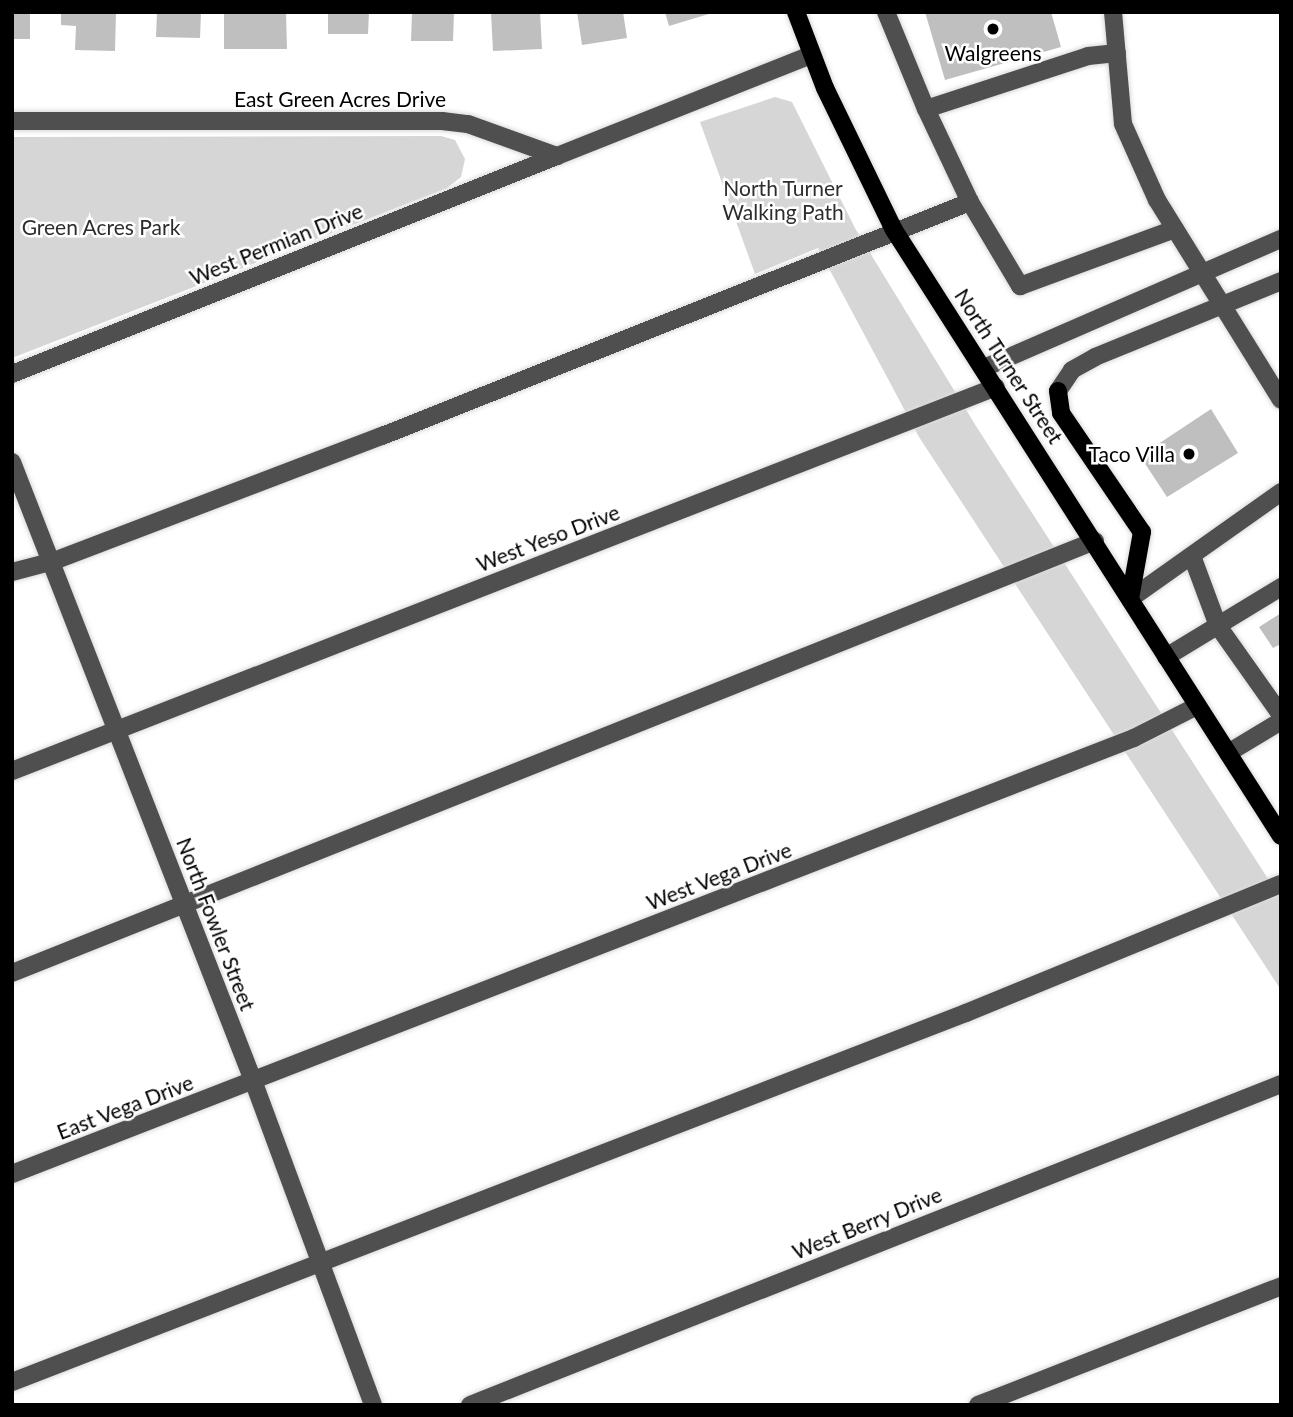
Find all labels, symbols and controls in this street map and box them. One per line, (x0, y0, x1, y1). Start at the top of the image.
marker: Walgreens (985, 21, 1001, 37)
place label: Walgreens (944, 40, 1042, 66)
street label: East Green Acres Drive (234, 86, 446, 112)
park label: North Turner Walking Path (722, 175, 844, 225)
street label: West Permian Drive (186, 198, 366, 290)
park label: Green Acres Park (21, 214, 181, 240)
street label: North Turner Street (949, 283, 1069, 449)
place label: Taco Villa (1088, 441, 1175, 467)
marker: Taco Villa (1181, 446, 1197, 462)
street label: West Yeso Drive (473, 499, 623, 577)
street label: North Fowler Street (171, 834, 261, 1014)
street label: West Vega Drive (643, 837, 795, 915)
street label: East Vega Drive (53, 1069, 197, 1145)
street label: West Berry Drive (788, 1181, 946, 1265)

